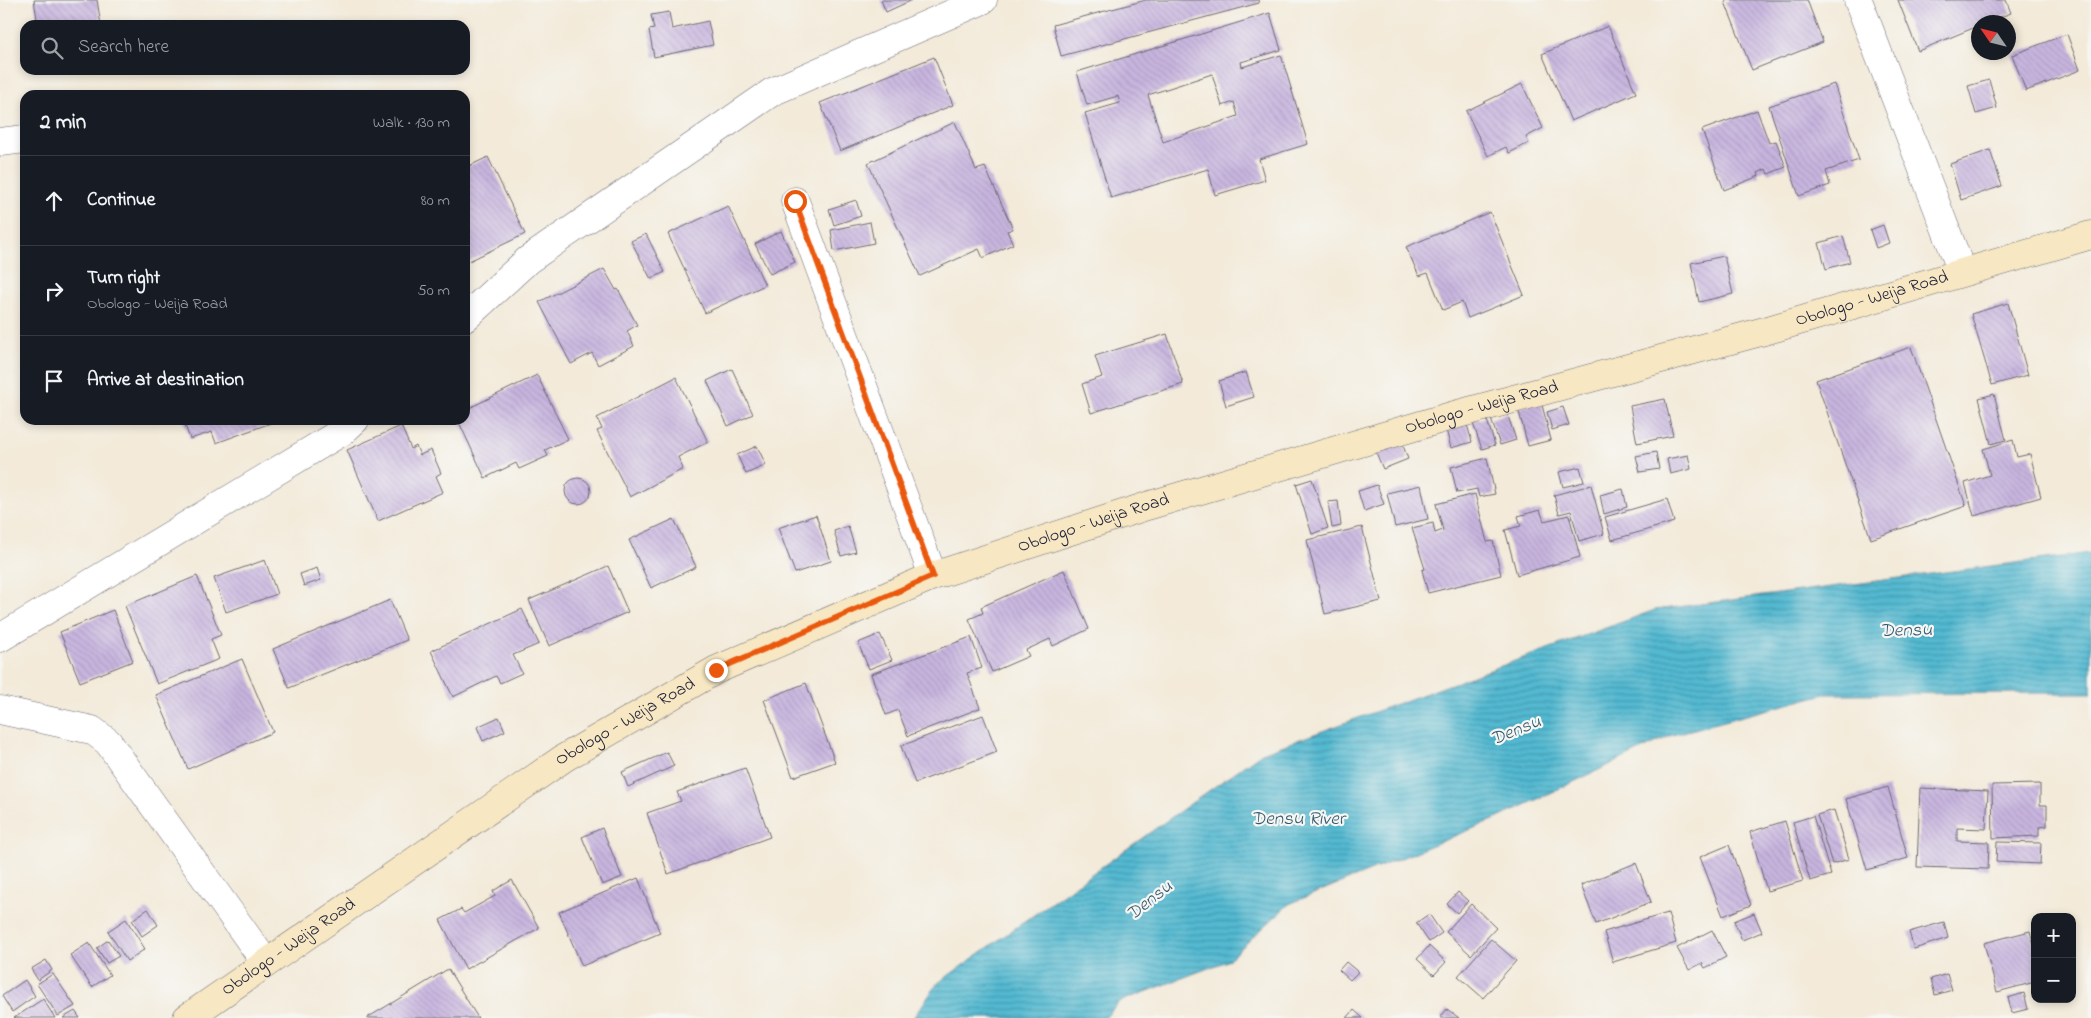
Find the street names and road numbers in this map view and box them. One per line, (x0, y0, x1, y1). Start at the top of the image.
street label: Obologo - Weija Road (1792, 265, 1951, 334)
street label: Obologo - Weija Road (1402, 374, 1561, 442)
street label: Obologo - Weija Road (1014, 487, 1173, 560)
street label: Obologo - Weija Road (550, 672, 700, 773)
street label: Obologo - Weija Road (217, 892, 362, 1003)

